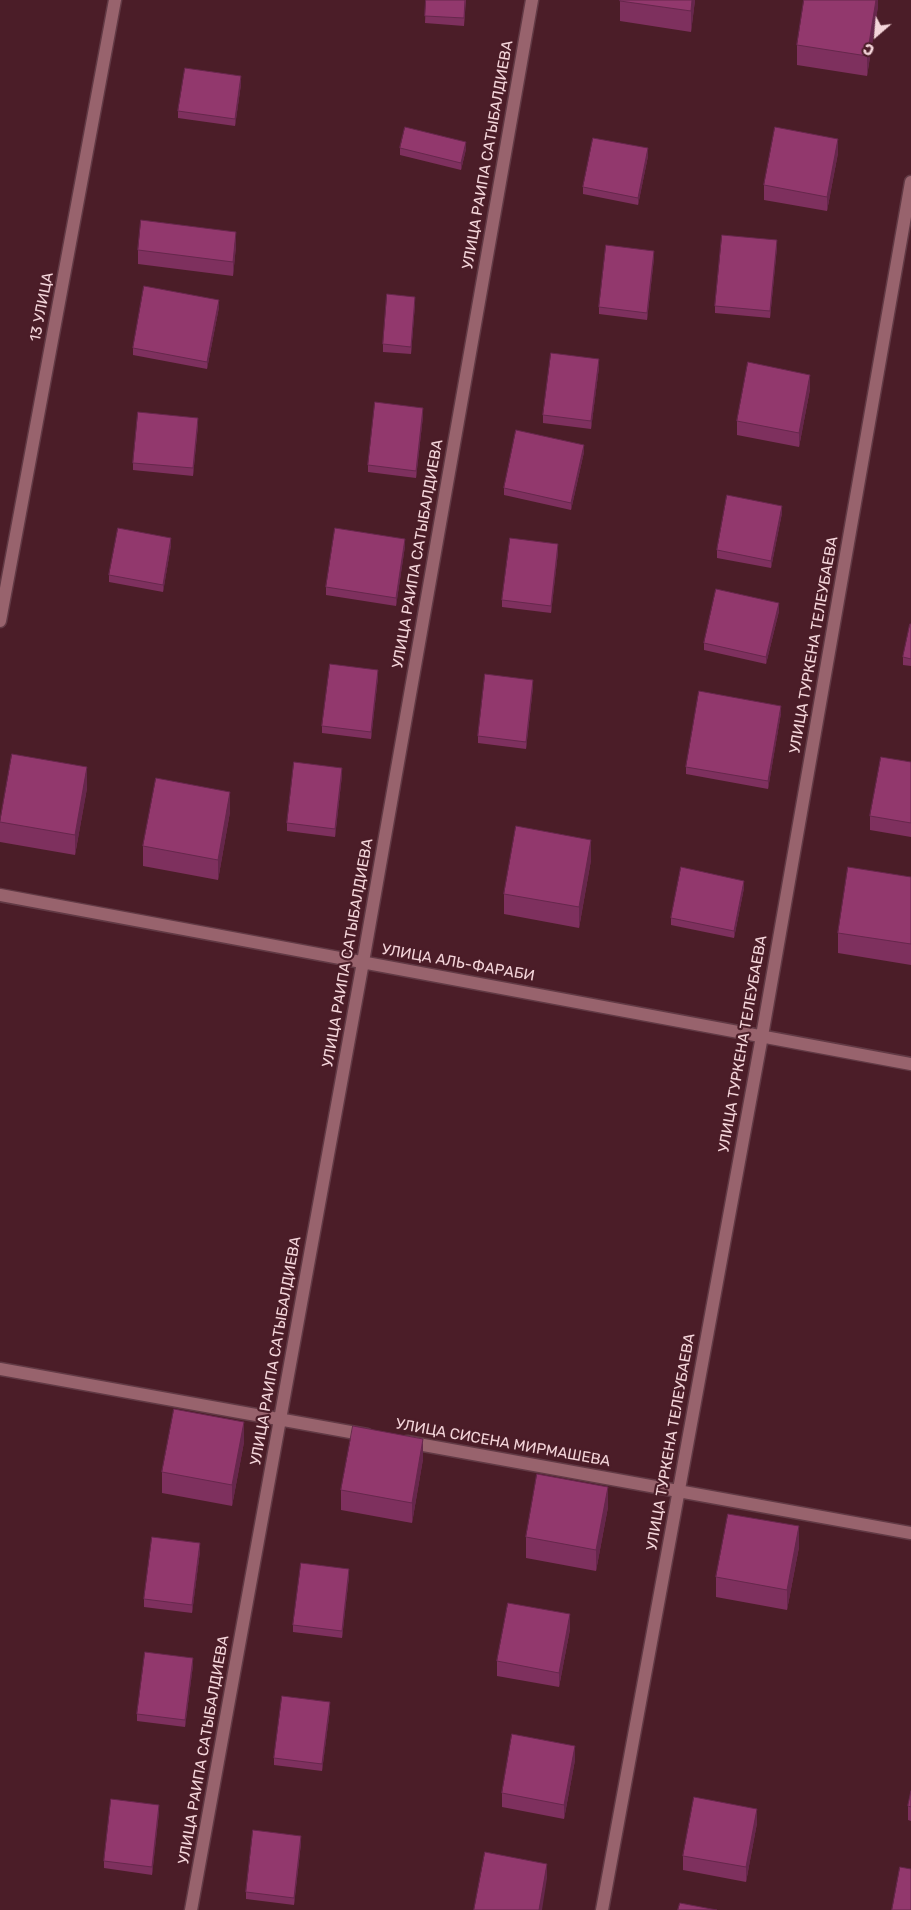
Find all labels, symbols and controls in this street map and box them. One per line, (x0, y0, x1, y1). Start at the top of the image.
north arrow (851, 10, 901, 60)
street label: УЛИЦА РАИПА САТЫБАЛДИЕВА (459, 39, 517, 271)
text: С (861, 39, 877, 59)
street label: 13 УЛИЦА (26, 271, 58, 343)
street label: УЛИЦА РАИПА САТЫБАЛДИЕВА (389, 438, 447, 670)
street label: УЛИЦА ТУРКЕНА ТЕЛЕУБАЕВА (786, 535, 842, 755)
street label: УЛИЦА РАИПА САТЫБАЛДИЕВА (319, 837, 377, 1069)
street label: УЛИЦА ТУРКЕНА ТЕЛЕУБАЕВА (715, 934, 771, 1154)
street label: УЛИЦА АЛЬ-ФАРАБИ (380, 941, 536, 985)
street label: УЛИЦА РАИПА САТЫБАЛДИЕВА (247, 1235, 305, 1467)
street label: УЛИЦА ТУРКЕНА ТЕЛЕУБАЕВА (643, 1332, 699, 1552)
street label: УЛИЦА СИСЕНА МИРМАШЕВА (394, 1415, 612, 1471)
street label: УЛИЦА РАИПА САТЫБАЛДИЕВА (175, 1634, 233, 1866)

